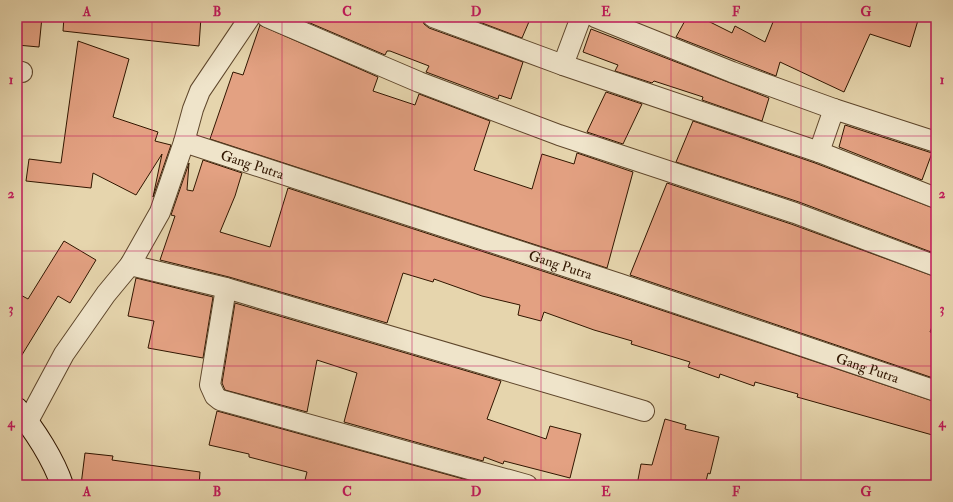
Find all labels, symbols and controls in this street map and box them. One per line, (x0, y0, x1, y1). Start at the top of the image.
text: A (82, 4, 92, 20)
text: B (213, 4, 221, 20)
text: C (342, 4, 352, 20)
text: D (471, 4, 482, 20)
text: E (601, 4, 611, 20)
text: F (732, 4, 741, 20)
text: G (861, 4, 872, 20)
text: 1 (9, 72, 14, 88)
text: 1 (940, 72, 945, 88)
street label: Gang Putra (219, 146, 286, 183)
text: 2 (8, 186, 15, 202)
text: 2 (939, 186, 946, 202)
street label: Gang Putra (527, 246, 595, 283)
text: 3 (9, 301, 14, 317)
text: 3 (940, 301, 945, 317)
street label: Gang Putra (834, 349, 902, 386)
text: 4 (6, 415, 15, 431)
text: 4 (937, 415, 946, 431)
text: A (82, 484, 92, 500)
text: B (213, 484, 221, 500)
text: C (342, 484, 352, 500)
text: D (471, 484, 482, 500)
text: E (601, 484, 611, 500)
text: F (732, 484, 741, 500)
text: G (861, 484, 872, 500)

